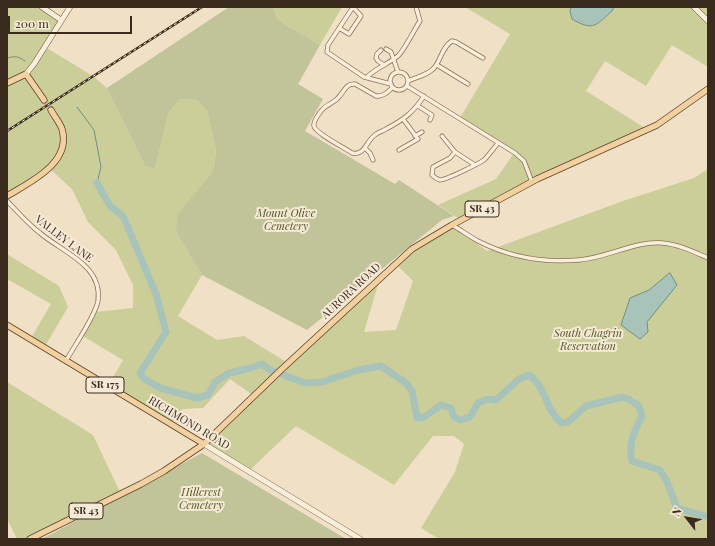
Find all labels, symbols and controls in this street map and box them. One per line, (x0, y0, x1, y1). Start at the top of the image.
scale bar (10, 8, 134, 34)
text: 200 m (15, 15, 49, 31)
road number: SR 43 (465, 201, 499, 217)
park label: Mount Olive Cemetery (257, 207, 315, 233)
street label: VALLEY LANE (32, 213, 96, 265)
street label: AURORA ROAD (319, 260, 383, 322)
park label: South Chagrin Reservation (554, 327, 622, 353)
road number: SR 175 (86, 377, 124, 393)
street label: RICHMOND ROAD (146, 394, 232, 452)
park label: Hillcrest Cemetery (179, 486, 223, 512)
north arrow (667, 498, 707, 538)
road number: SR 43 (69, 503, 103, 519)
text: N (668, 504, 685, 519)

